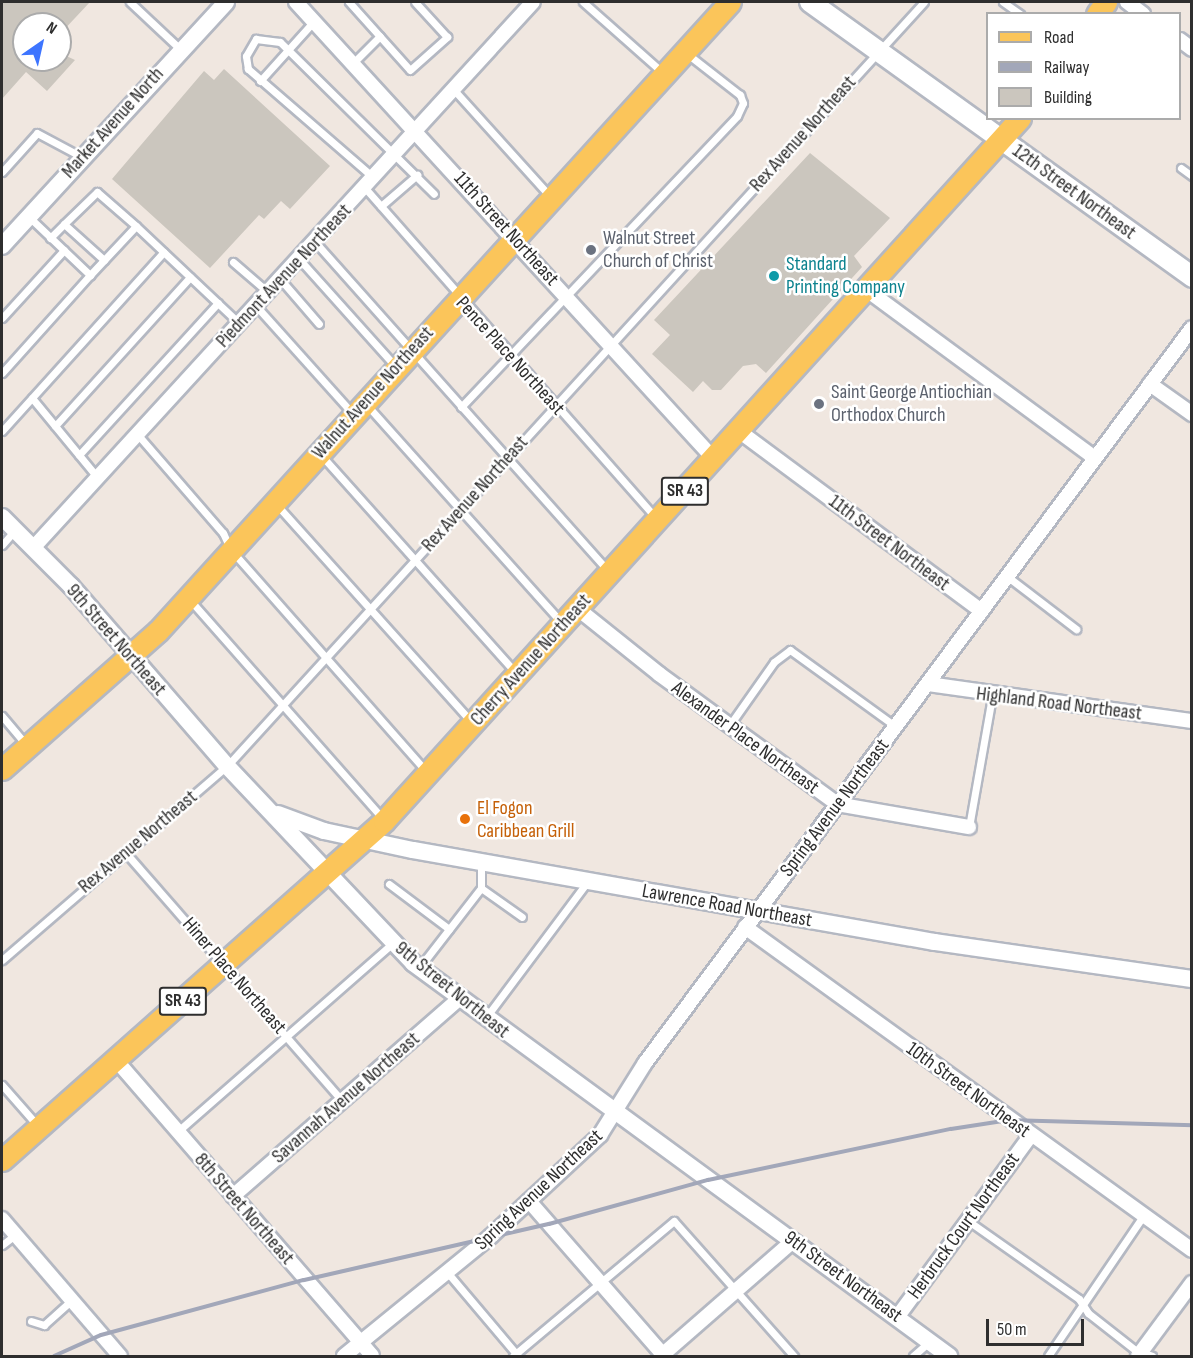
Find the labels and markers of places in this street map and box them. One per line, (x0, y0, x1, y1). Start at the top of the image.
place label: Walnut Street Church of Christ (603, 226, 713, 273)
marker: Walnut Street Church of Christ (584, 243, 598, 257)
place label: Standard Printing Company (786, 252, 905, 299)
marker: Standard Printing Company (767, 269, 781, 283)
place label: Saint George Antiochian Orthodox Church (831, 380, 992, 427)
marker: Saint George Antiochian Orthodox Church (812, 397, 826, 411)
place label: El Fogon Caribbean Grill (477, 796, 575, 843)
marker: El Fogon Caribbean Grill (458, 812, 472, 826)

